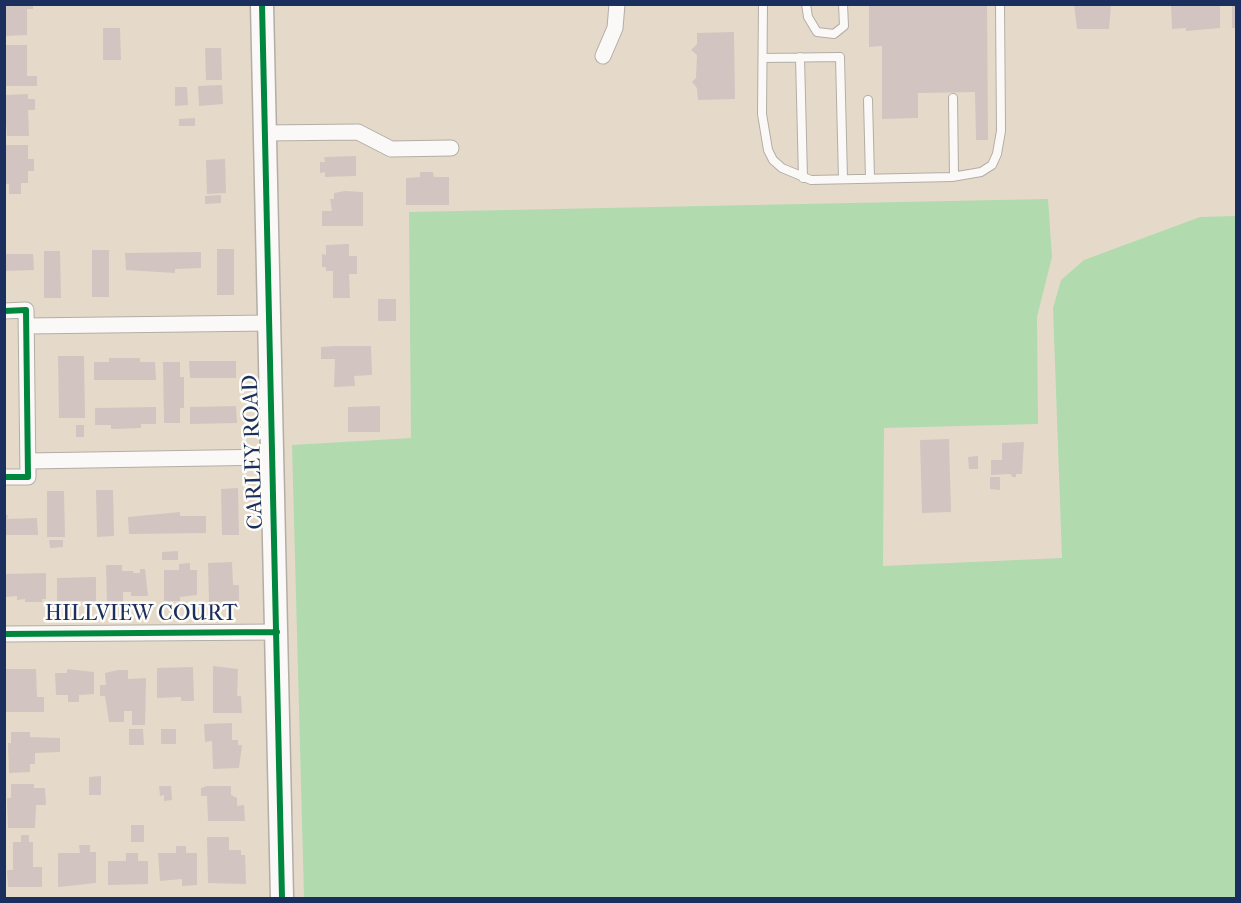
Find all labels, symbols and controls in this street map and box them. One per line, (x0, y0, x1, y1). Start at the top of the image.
street label: CARLEY ROAD (238, 374, 270, 530)
street label: HILLVIEW COURT (45, 602, 237, 628)

